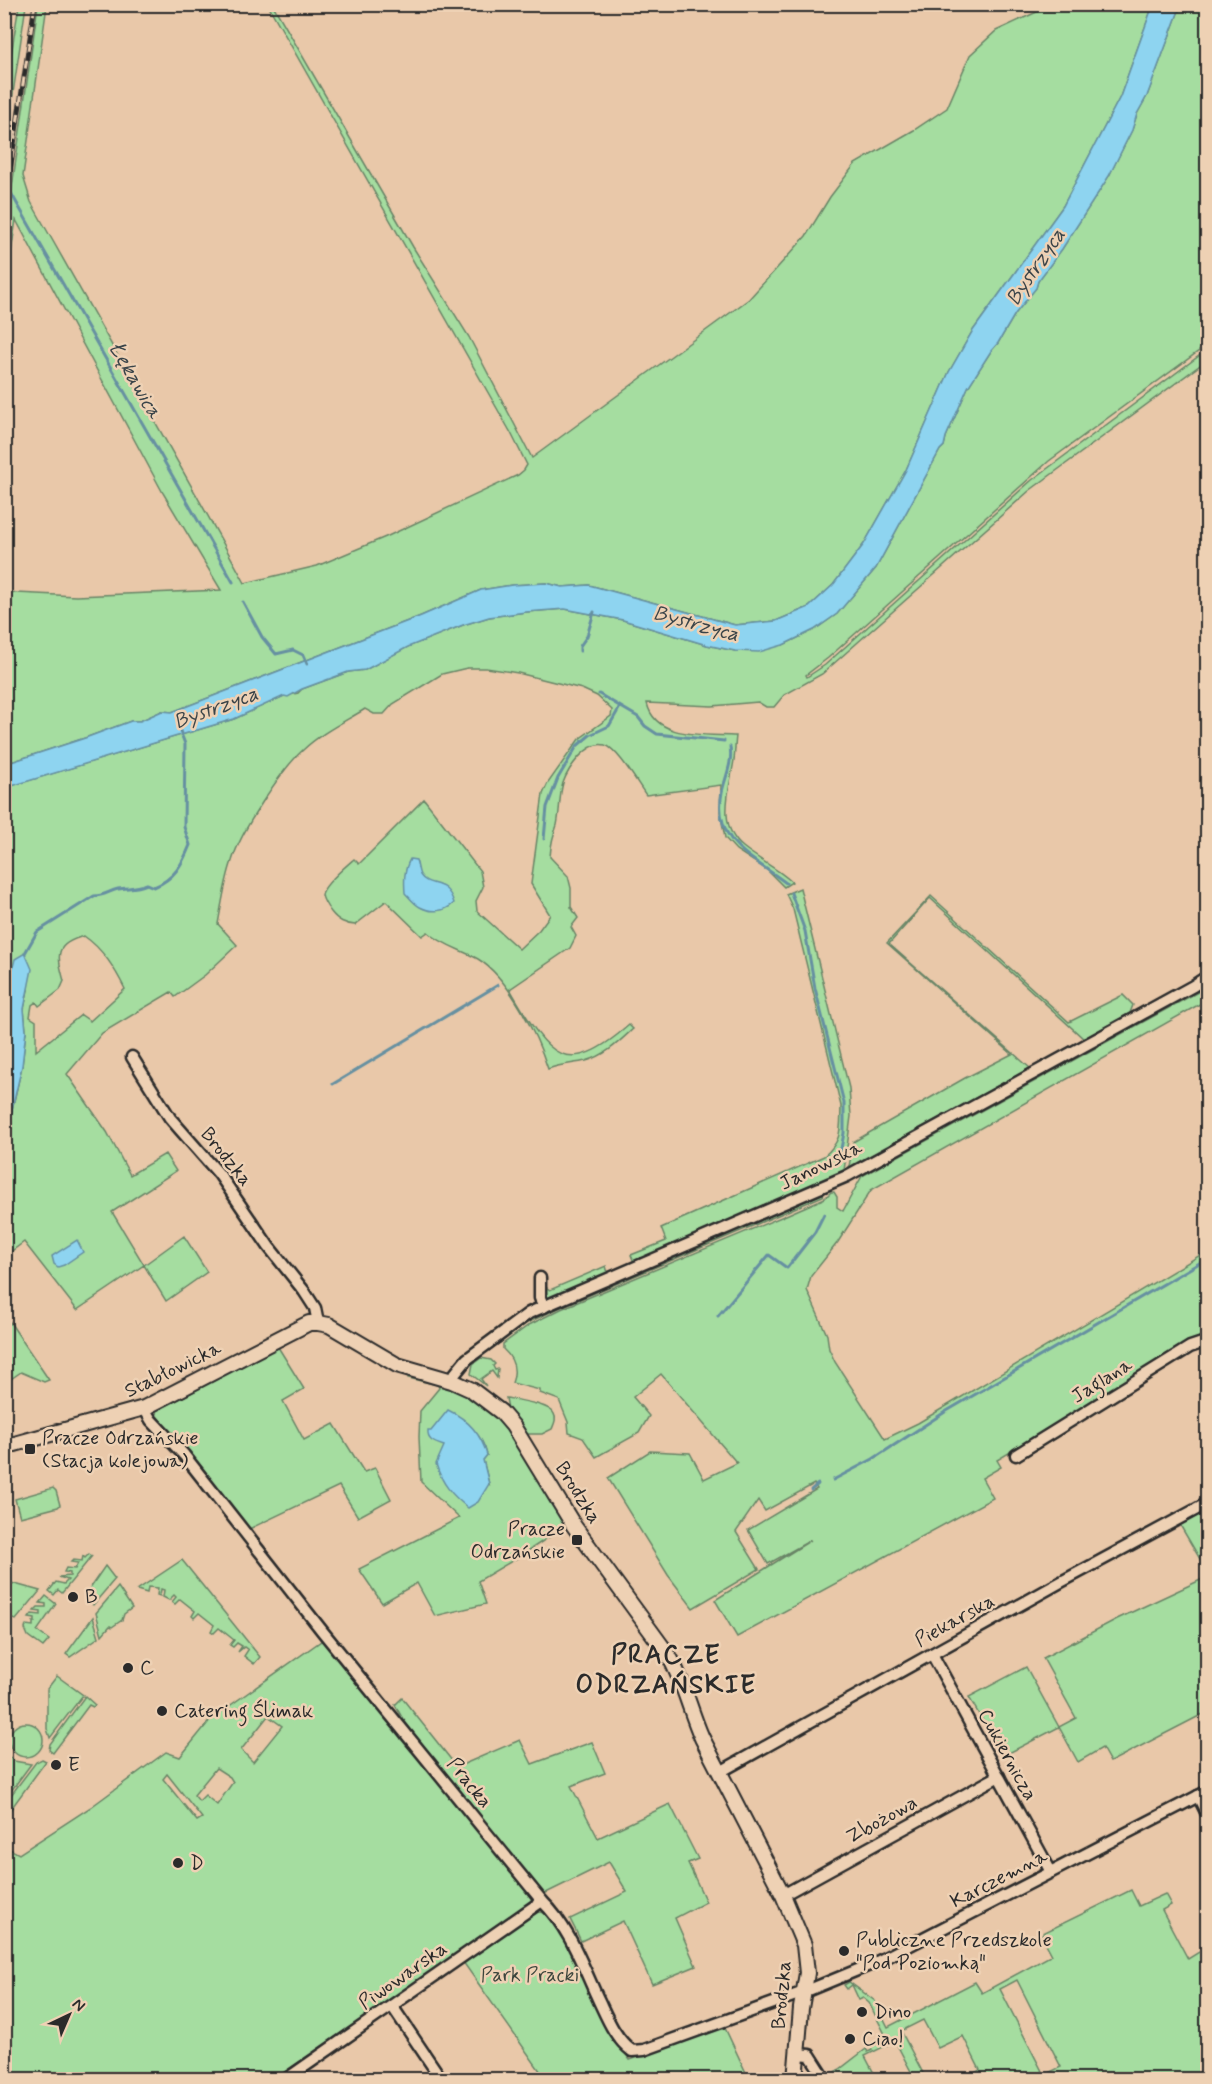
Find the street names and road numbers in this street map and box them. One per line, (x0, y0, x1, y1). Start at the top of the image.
street label: Brodzka (194, 1122, 258, 1192)
street label: Janowska (775, 1134, 868, 1198)
street label: Stabłowicka (120, 1335, 227, 1405)
street label: Jaglana (1066, 1351, 1139, 1412)
street label: Brodzka (548, 1457, 608, 1529)
street label: Piekarska (910, 1588, 1000, 1654)
street label: Cukiernicza (971, 1704, 1043, 1806)
street label: Pracka (440, 1752, 498, 1814)
street label: Zbożowa (842, 1789, 922, 1851)
street label: Karczemna (946, 1843, 1053, 1915)
street label: Piwowarska (353, 1936, 453, 2016)
street label: Brodzka (766, 1960, 798, 2030)

